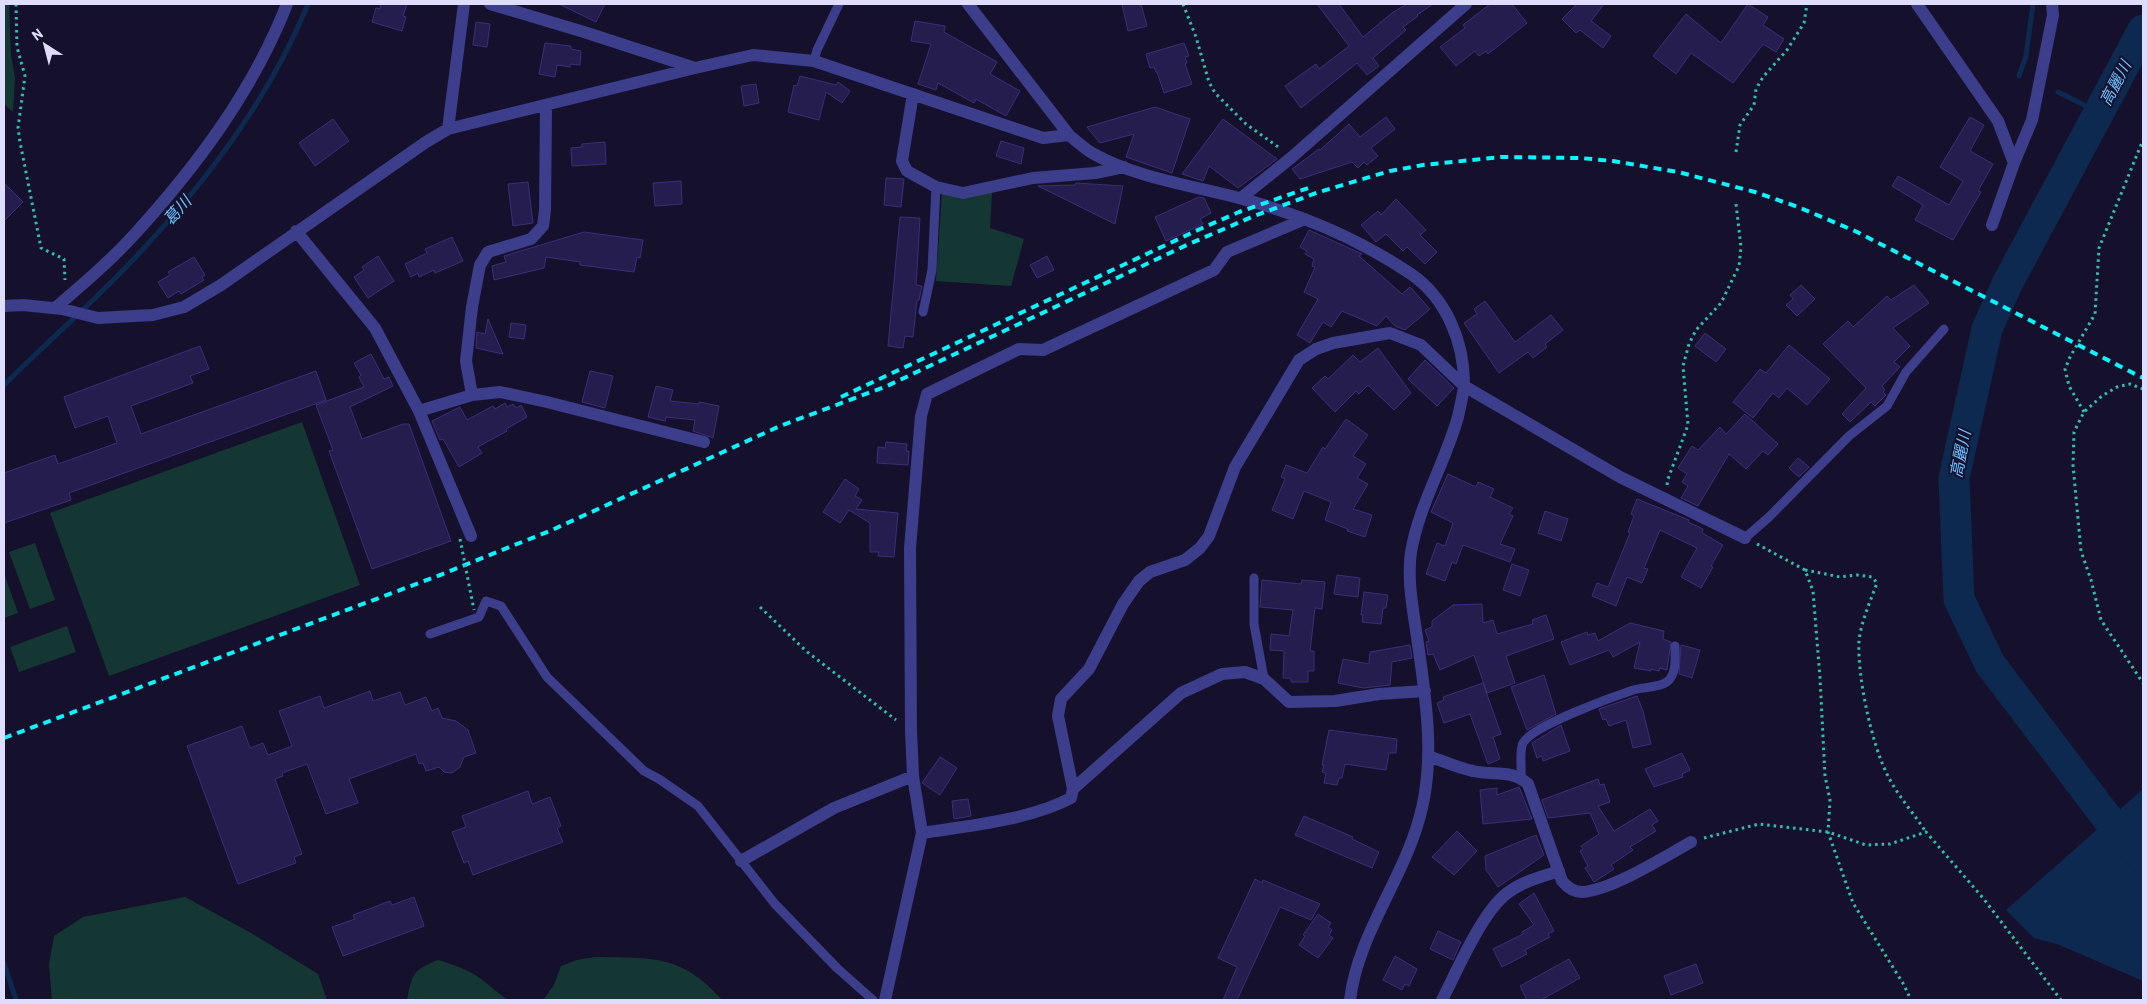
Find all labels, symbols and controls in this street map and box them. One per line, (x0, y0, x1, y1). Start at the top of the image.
north arrow (20, 20, 70, 70)
text: N (28, 24, 46, 44)
water label: 高麗川 (2095, 55, 2135, 108)
water label: 葛川 (159, 190, 196, 228)
water label: 高麗川 (1946, 427, 1974, 479)

